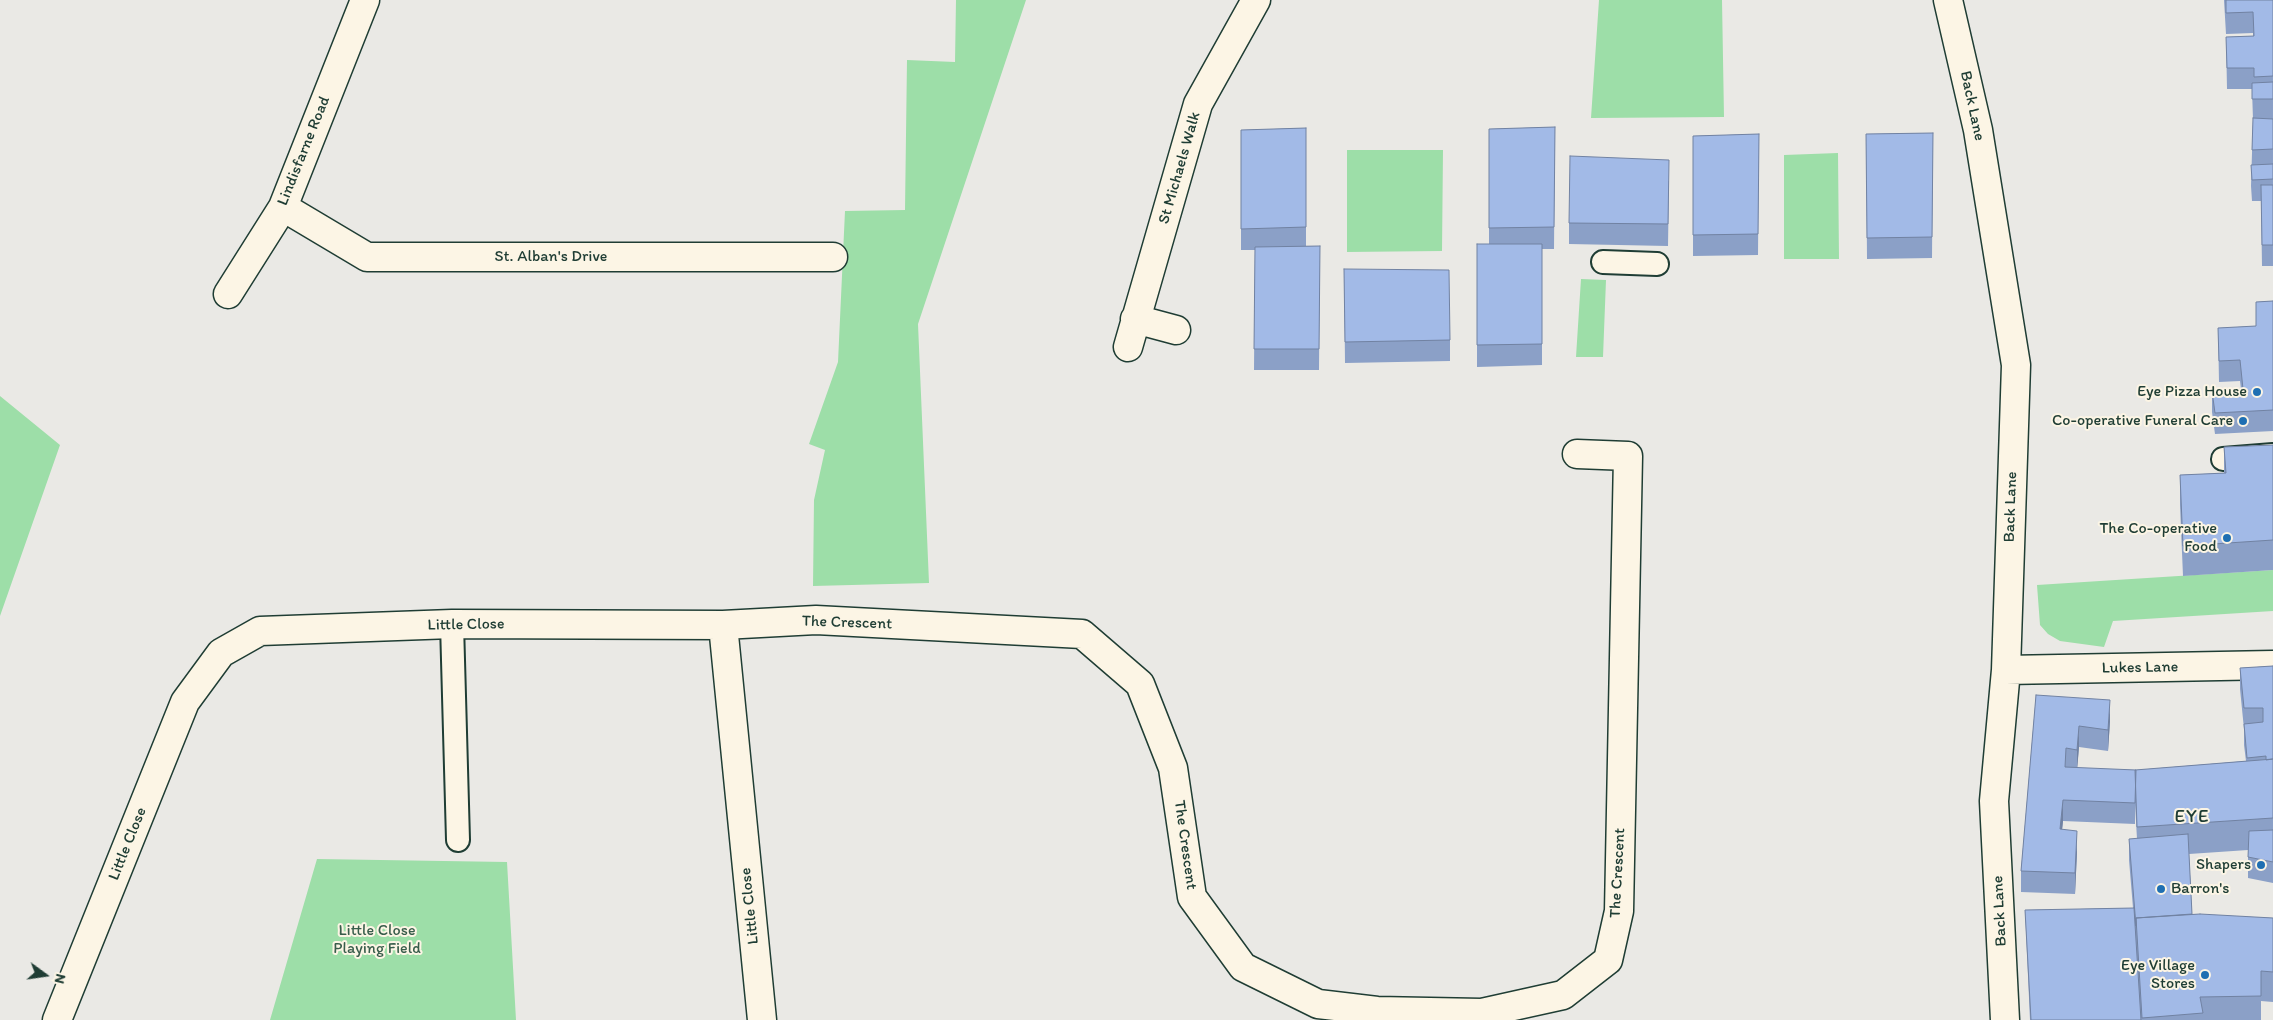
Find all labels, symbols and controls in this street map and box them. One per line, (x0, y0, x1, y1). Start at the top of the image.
street label: Back Lane (1955, 69, 1989, 143)
street label: Lindisfarne Road (273, 94, 335, 208)
street label: St Michaels Walk (1155, 110, 1205, 226)
street label: St. Alban's Drive (495, 247, 607, 267)
place label: Eye Pizza House (2137, 382, 2247, 402)
marker: Eye Pizza House (2251, 386, 2263, 398)
place label: Co-operative Funeral Care (2052, 411, 2233, 431)
marker: Co-operative Funeral Care (2237, 415, 2249, 427)
street label: Back Lane (2000, 471, 2022, 543)
place label: The Co-operative Food (2099, 519, 2217, 557)
marker: The Co-operative Food (2221, 532, 2233, 544)
street label: The Crescent (802, 612, 892, 634)
street label: Little Close (427, 615, 505, 635)
street label: Lukes Lane (2102, 658, 2178, 678)
street label: The Crescent (1169, 799, 1201, 891)
street label: Little Close (105, 805, 151, 883)
district label: EYE (2174, 806, 2210, 828)
street label: The Crescent (1606, 827, 1630, 919)
place label: Shapers (2196, 855, 2251, 875)
marker: Shapers (2255, 859, 2267, 871)
street label: Little Close (736, 867, 764, 945)
street label: Back Lane (1989, 875, 2011, 947)
place label: Barron's (2171, 879, 2229, 899)
marker: Barron's (2155, 883, 2167, 895)
park label: Little Close Playing Field (333, 921, 421, 959)
north arrow (20, 950, 70, 1000)
place label: Eye Village Stores (2121, 956, 2195, 994)
marker: Eye Village Stores (2199, 969, 2211, 981)
text: N (51, 972, 69, 985)

